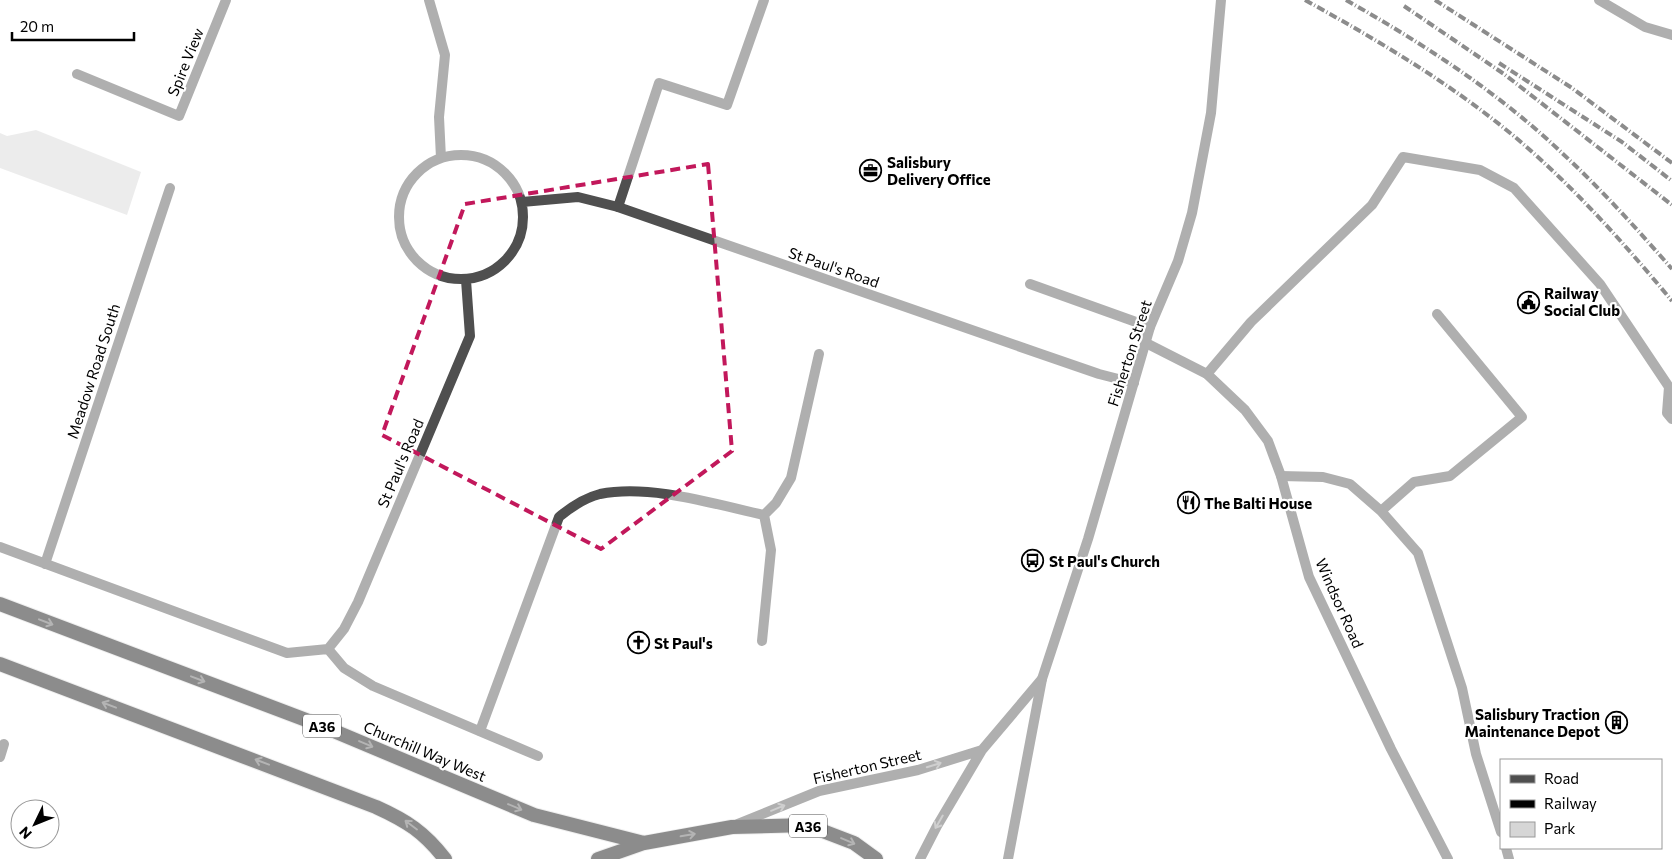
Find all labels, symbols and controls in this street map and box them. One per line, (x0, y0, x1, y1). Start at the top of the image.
scale bar (12, 10, 135, 42)
text: 20 m (20, 17, 54, 35)
street label: Spire View (163, 25, 207, 99)
place label: Salisbury Delivery Office (887, 153, 991, 188)
office icon: Salisbury Delivery Office (859, 159, 883, 183)
street label: St Paul's Road (786, 243, 882, 291)
place label: Railway Social Club (1544, 284, 1620, 319)
public building icon: Railway Social Club (1516, 290, 1540, 314)
street label: Fisherton Street (1103, 298, 1155, 408)
street label: Meadow Road South (63, 301, 123, 441)
street label: St Paul's Road (373, 416, 427, 510)
restaurant icon: The Balti House (1176, 491, 1200, 515)
place label: The Balti House (1204, 494, 1312, 512)
bus stop icon: St Paul's Church (1021, 549, 1045, 573)
place label: St Paul's Church (1049, 552, 1160, 570)
street label: Windsor Road (1312, 555, 1368, 651)
one-way arrow (38, 618, 53, 627)
church icon: St Paul's (626, 631, 650, 655)
place label: St Paul's (654, 634, 713, 652)
one-way arrow (190, 675, 205, 684)
one-way arrow (102, 700, 118, 709)
place label: Salisbury Traction Maintenance Depot (1464, 705, 1600, 740)
building icon: Salisbury Traction Maintenance Depot (1604, 711, 1628, 735)
road number: A36 (303, 714, 341, 738)
street label: Churchill Way West (361, 717, 489, 785)
one-way arrow (358, 740, 373, 749)
street label: Fisherton Street (811, 745, 923, 787)
one-way arrow (254, 757, 270, 766)
legend (1500, 759, 1662, 849)
one-way arrow (925, 760, 941, 770)
text: Road (1544, 769, 1579, 787)
text: Railway (1544, 794, 1597, 812)
north arrow (10, 799, 60, 849)
one-way arrow (507, 802, 522, 812)
one-way arrow (769, 803, 785, 812)
road number: A36 (789, 814, 827, 838)
one-way arrow (934, 814, 943, 829)
one-way arrow (405, 819, 418, 830)
text: Park (1544, 819, 1575, 837)
text: N (15, 824, 35, 843)
one-way arrow (680, 829, 696, 839)
one-way arrow (840, 837, 855, 846)

